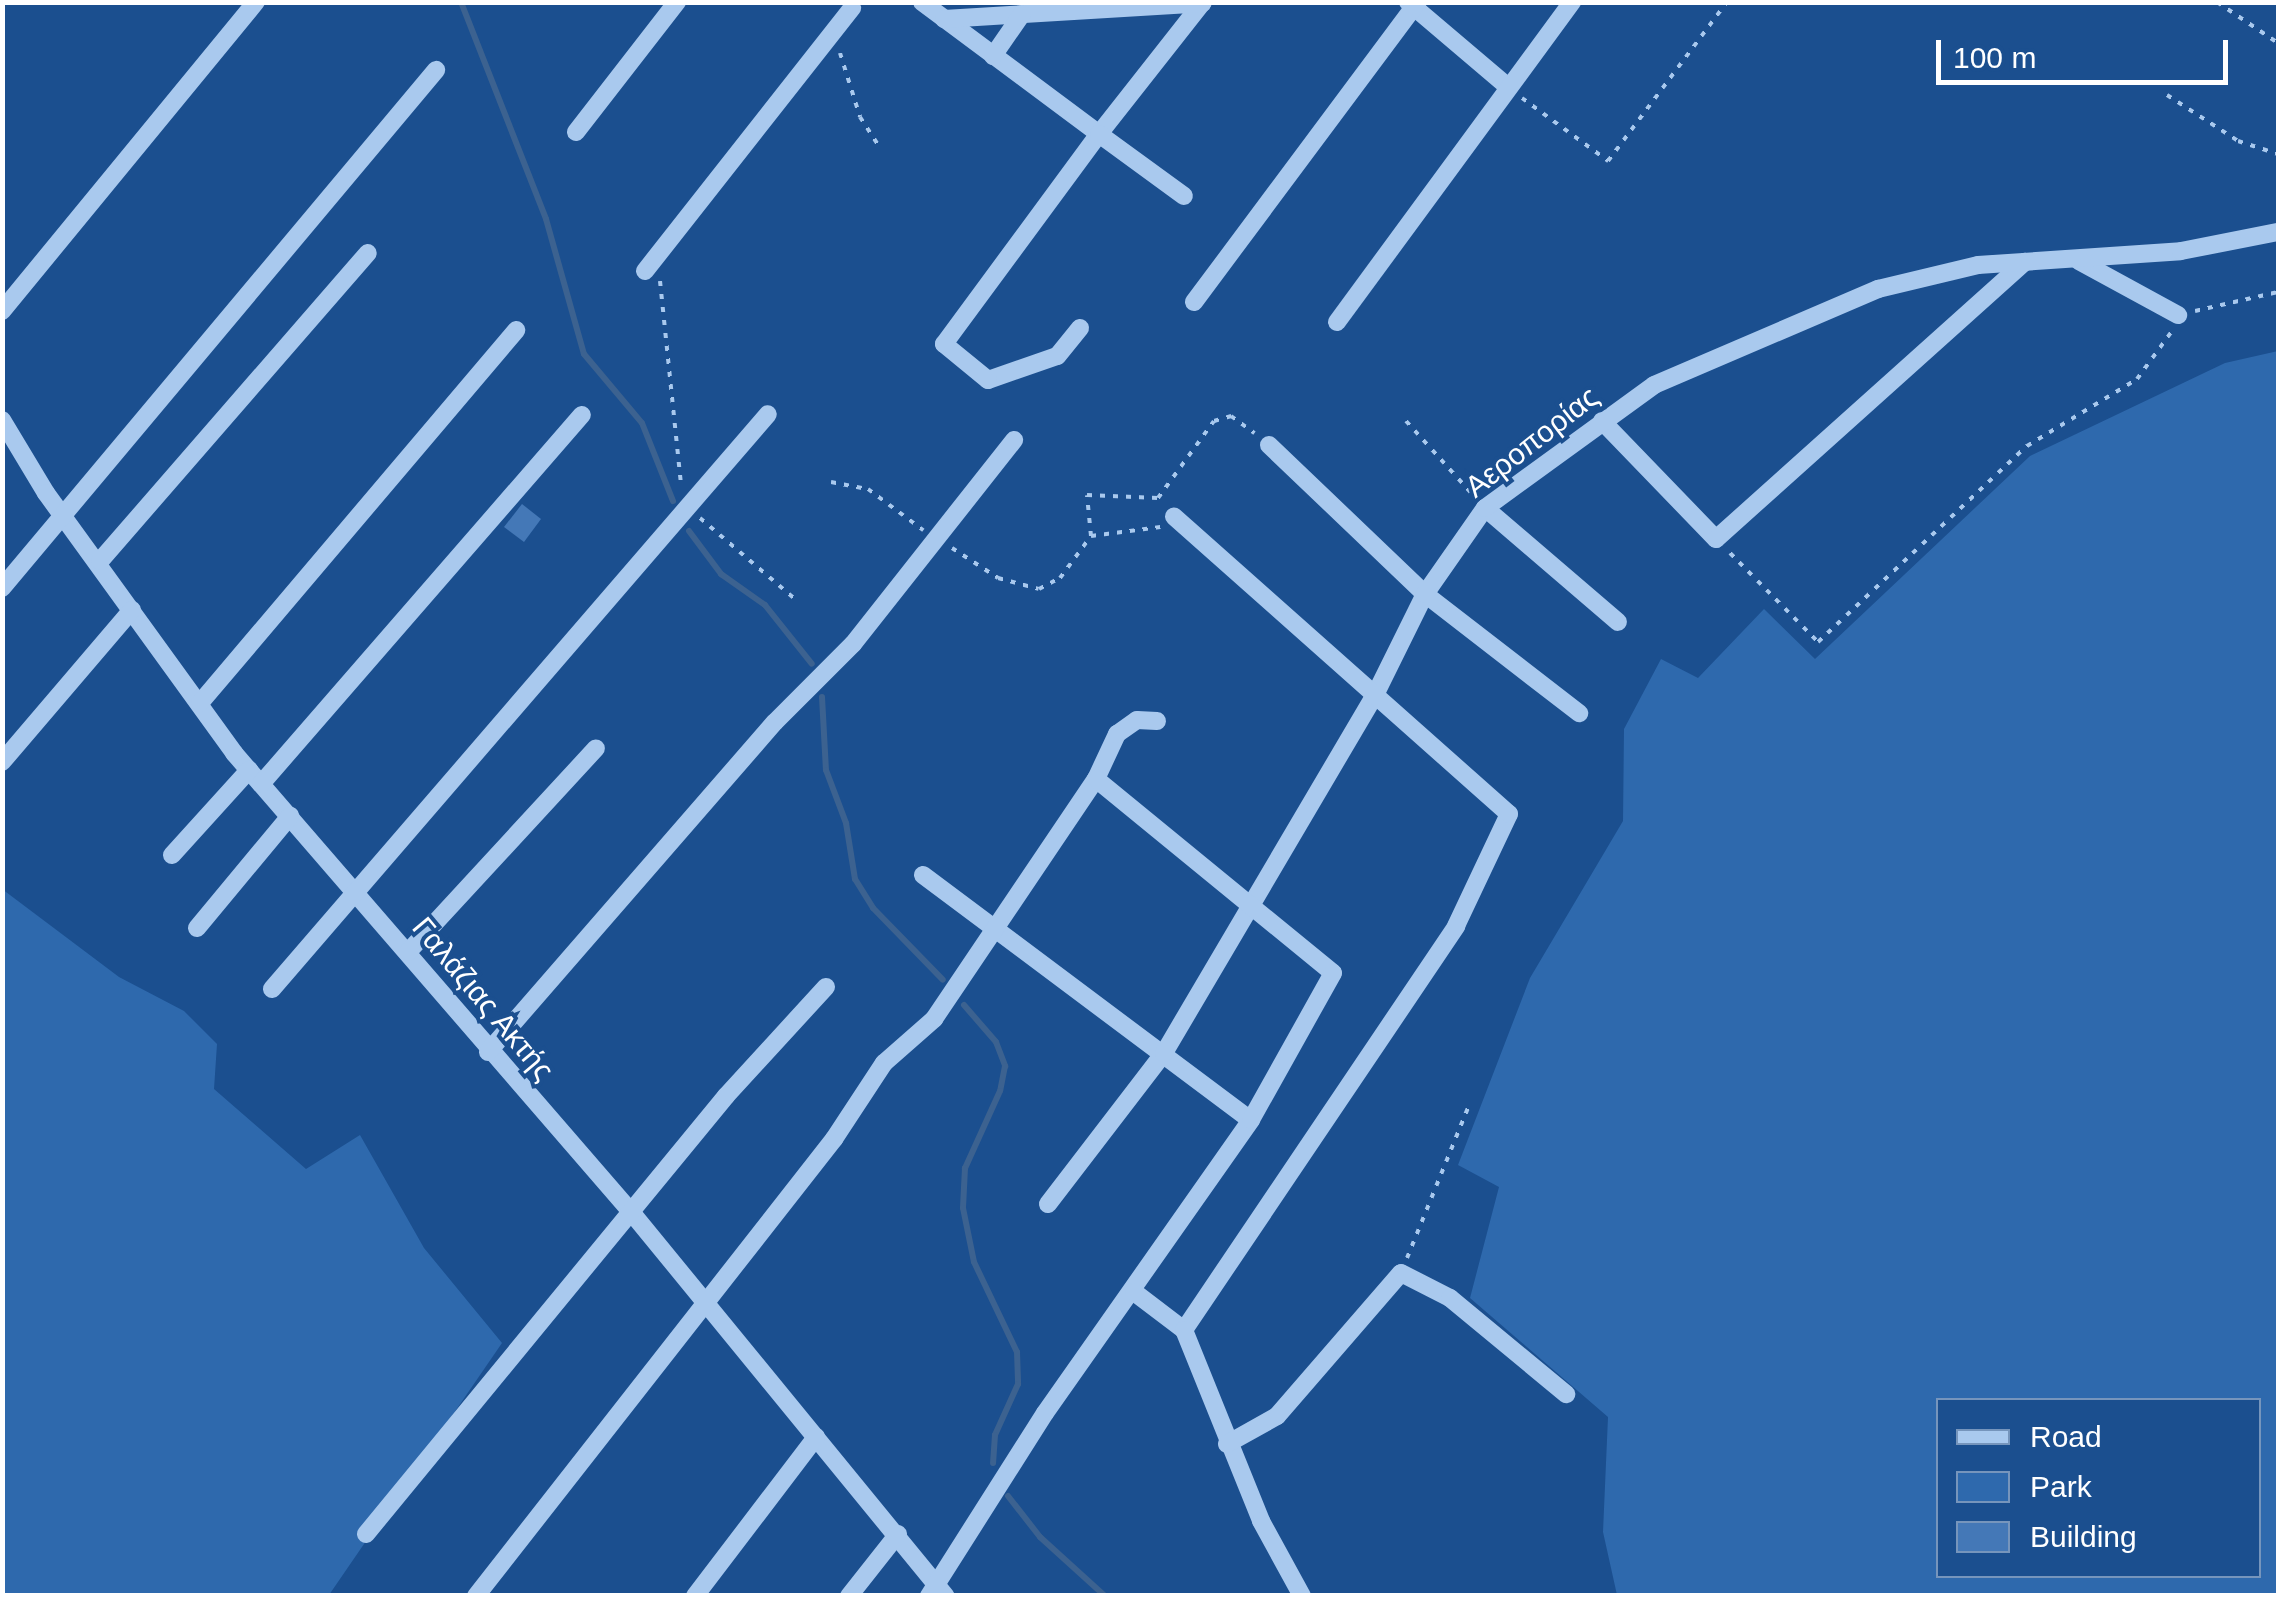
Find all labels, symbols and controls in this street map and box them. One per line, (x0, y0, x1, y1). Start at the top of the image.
scale bar (1941, 20, 2234, 82)
text: 100 m (1953, 41, 2036, 74)
street label: Αεροπορίας (1458, 379, 1606, 505)
street label: Γαλάζιας Ακτής (404, 910, 562, 1088)
legend (1936, 1398, 2261, 1578)
text: Road (2030, 1420, 2102, 1453)
text: Park (2030, 1470, 2092, 1503)
text: Building (2030, 1520, 2137, 1553)

